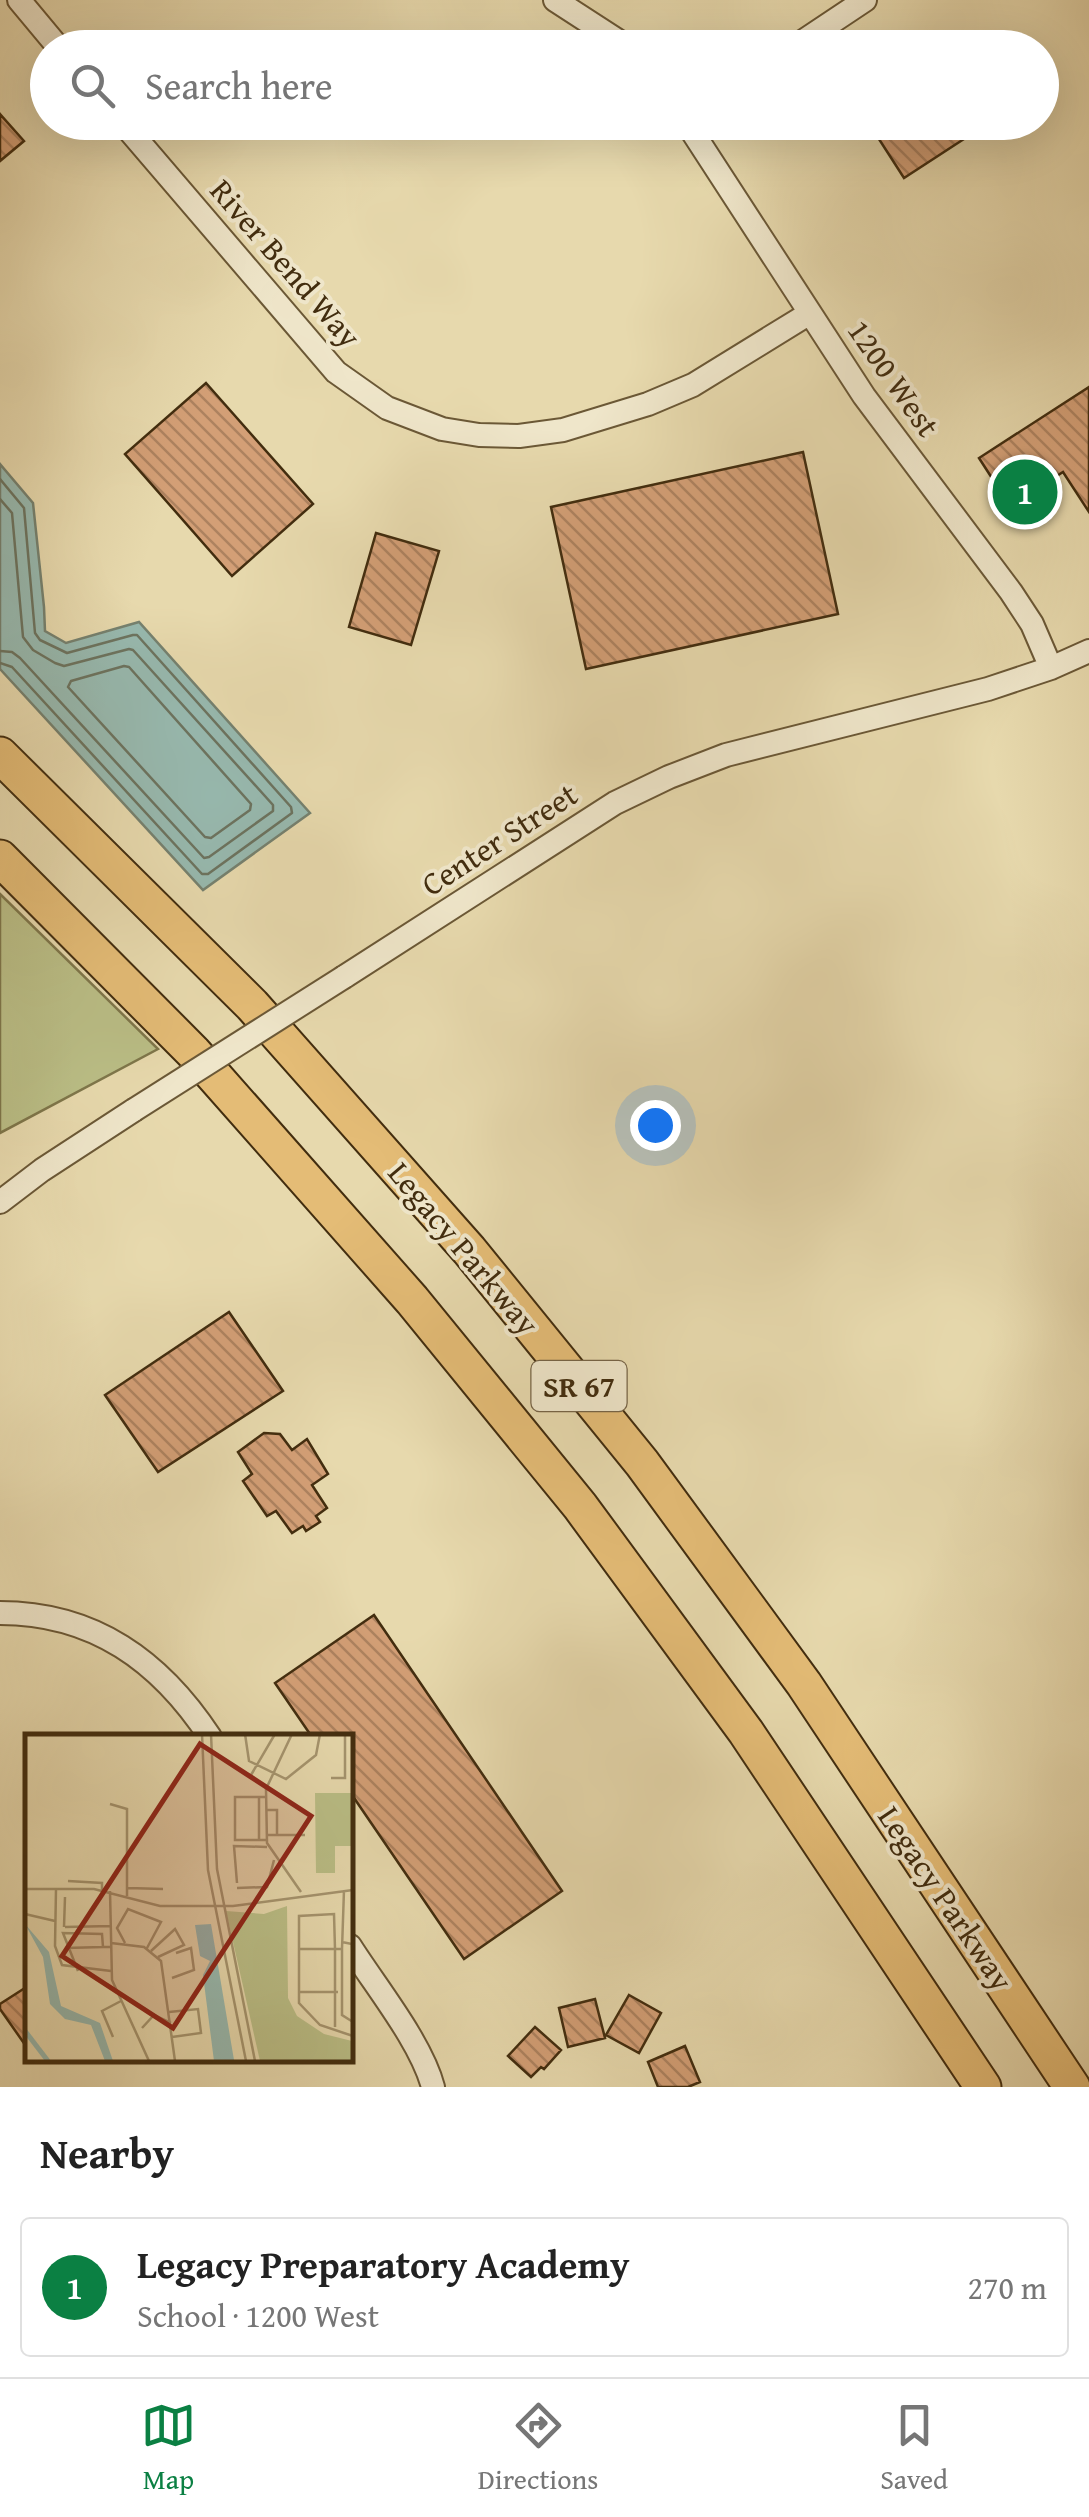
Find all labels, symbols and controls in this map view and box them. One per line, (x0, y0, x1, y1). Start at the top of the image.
search box (30, 30, 1059, 140)
text: Search here (145, 57, 333, 113)
icon: search (65, 58, 120, 113)
street label: River Bend Way (199, 168, 373, 358)
street label: 1200 West (836, 310, 952, 446)
pin: 1 (992, 454, 1058, 530)
street label: Center Street (412, 771, 586, 907)
your location (630, 1100, 681, 1151)
street label: Legacy Parkway (377, 1151, 551, 1345)
road number: SR 67 (532, 1361, 626, 1411)
inset map (25, 1734, 352, 2062)
street label: Legacy Parkway (867, 1796, 1025, 2000)
text: Nearby (40, 2122, 174, 2183)
text: Legacy Preparatory Academy (137, 2236, 629, 2292)
text: 1 (66, 2264, 83, 2311)
text: 270 m (968, 2264, 1047, 2311)
text: School · 1200 West (137, 2292, 379, 2339)
tab: Map (141, 2398, 196, 2499)
tab: Directions (478, 2398, 598, 2499)
tab: Saved (880, 2398, 948, 2499)

